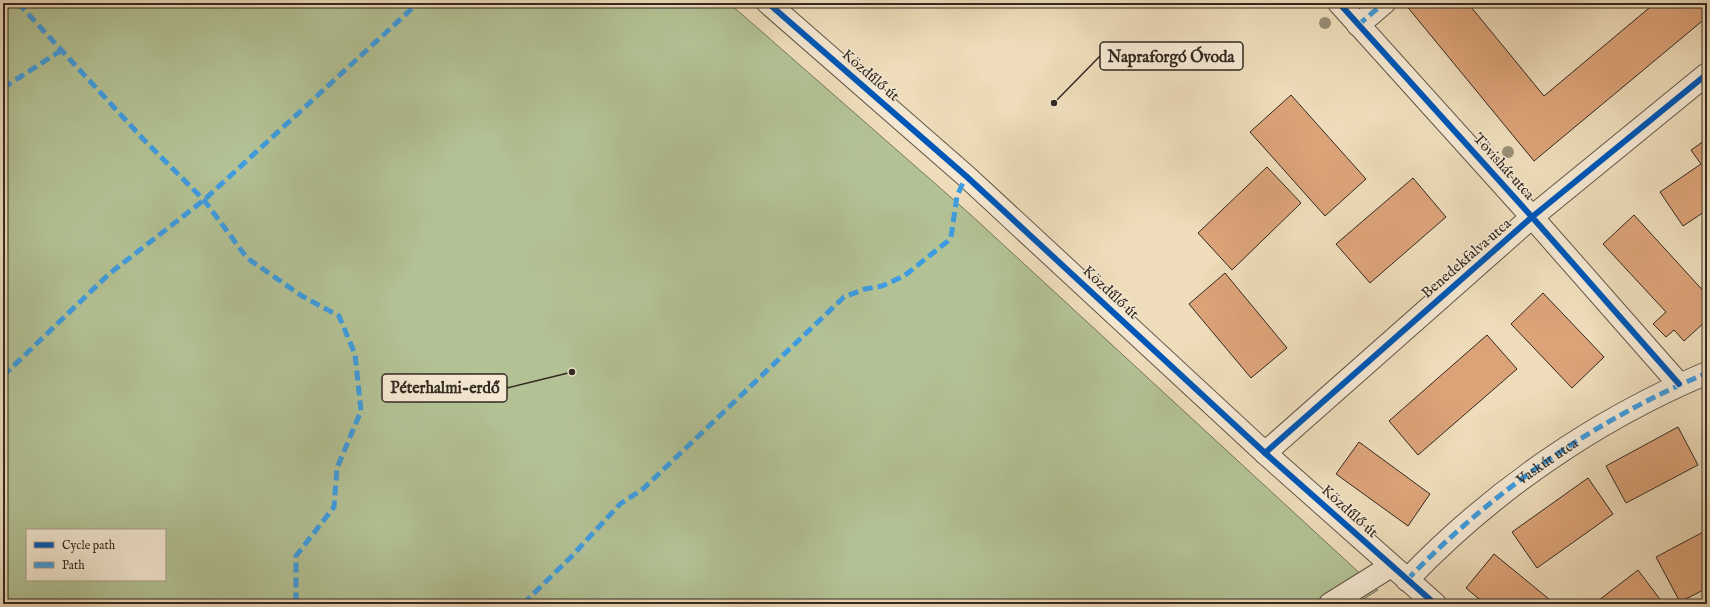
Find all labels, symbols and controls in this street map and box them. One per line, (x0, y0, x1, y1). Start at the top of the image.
callout: Napraforgó Óvoda (1100, 42, 1243, 70)
street label: Közdűlő út (838, 45, 903, 105)
text: Napraforgó Óvoda (1107, 46, 1236, 68)
street label: Tövishát utca (1469, 129, 1539, 204)
street label: Benedekfalva utca (1418, 214, 1515, 303)
street label: Közdűlő út (1079, 262, 1143, 323)
callout: Péterhalmi-erdő (382, 374, 507, 402)
text: Péterhalmi-erdő (390, 379, 500, 399)
street label: Vaskút utca (1512, 433, 1582, 490)
street label: Közdűlő út (1317, 481, 1382, 542)
legend (26, 529, 166, 581)
text: Cycle path (62, 538, 116, 554)
text: Path (62, 558, 85, 573)

